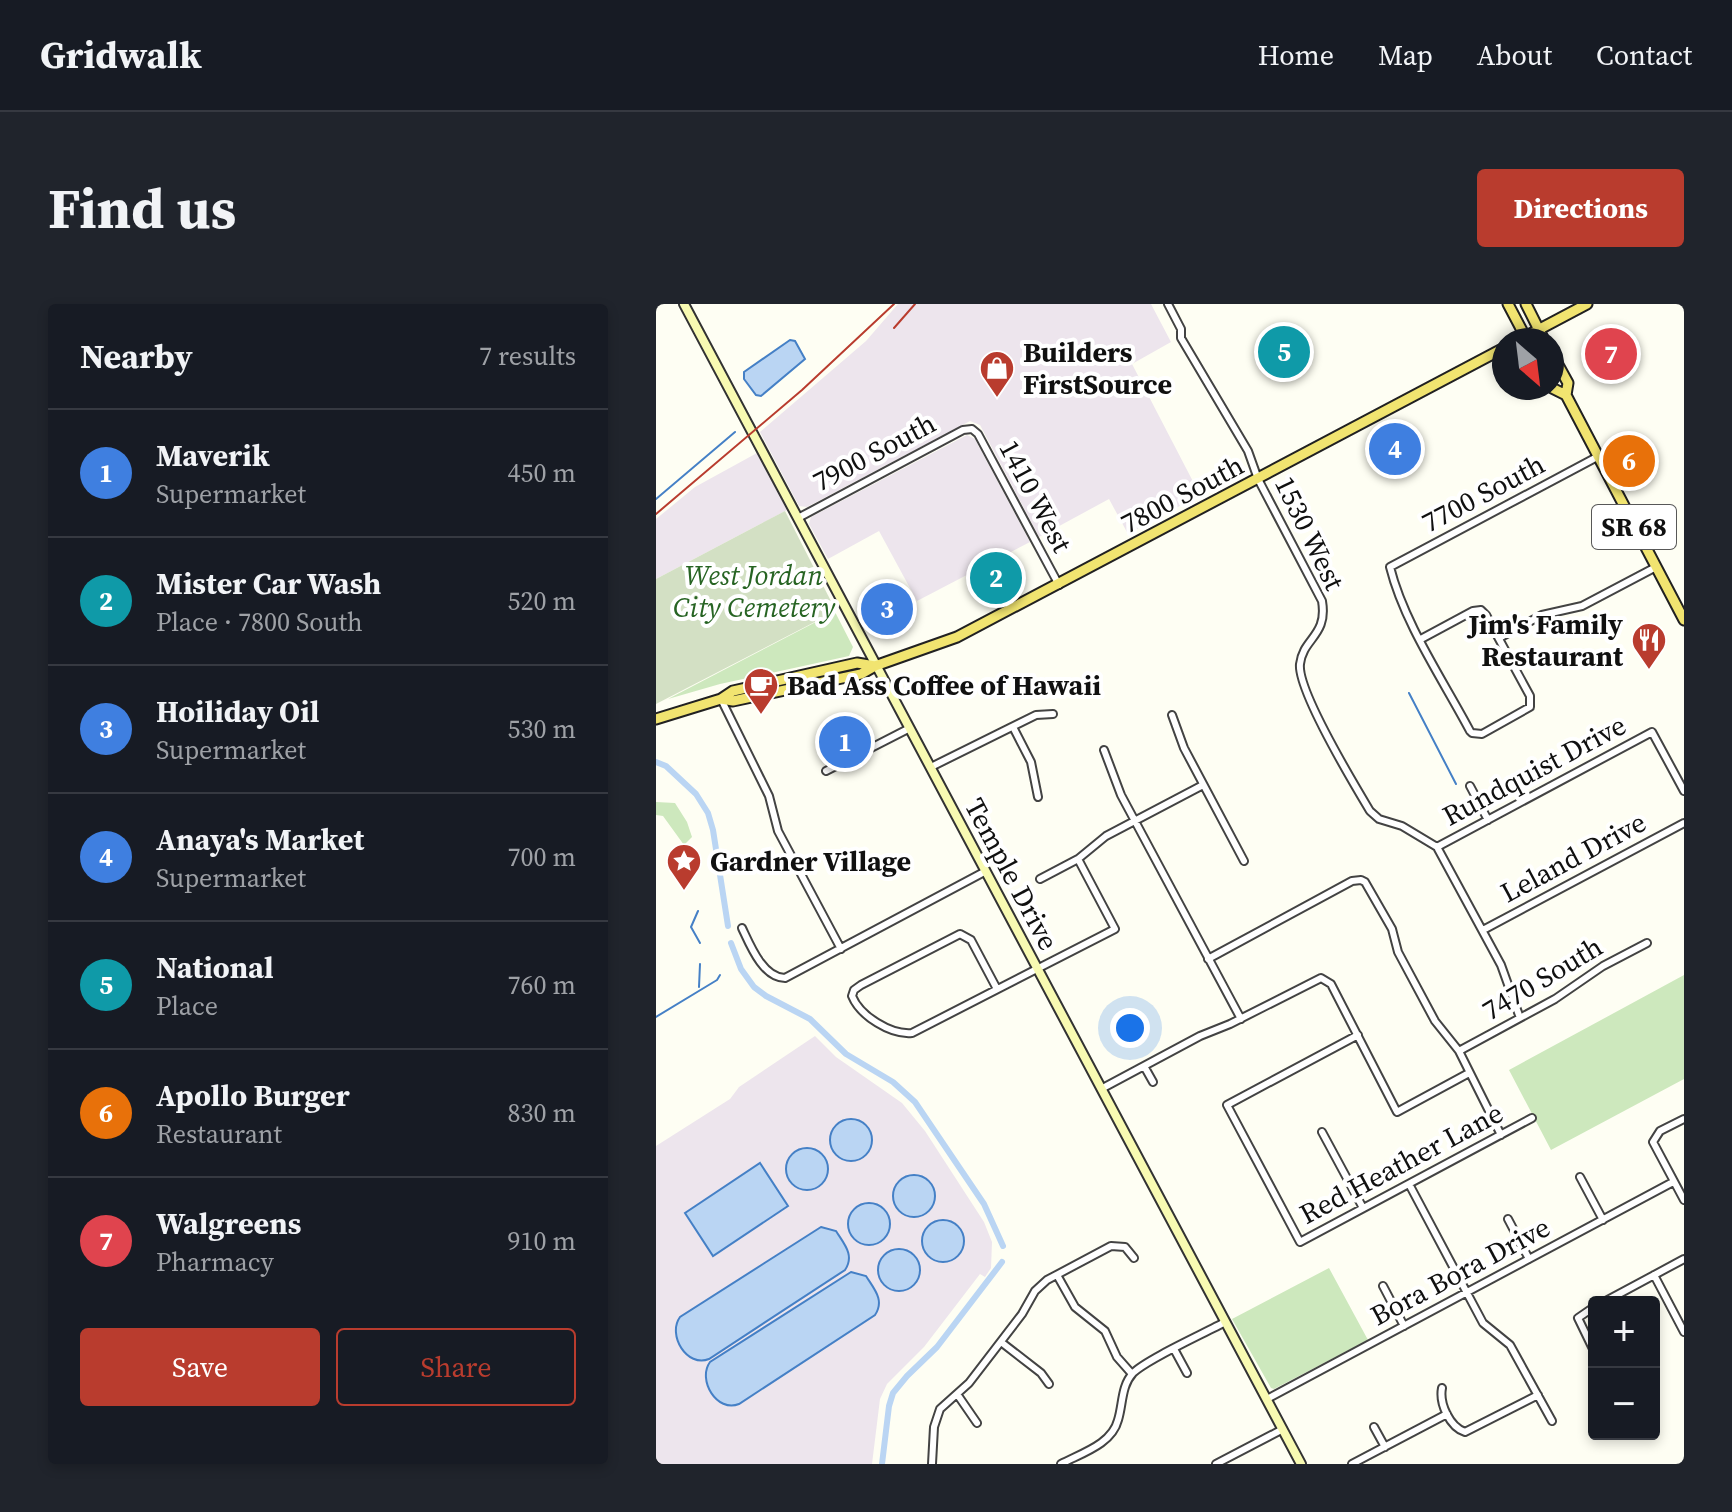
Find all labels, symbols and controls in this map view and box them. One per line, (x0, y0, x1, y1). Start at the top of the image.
text: Gridwalk (40, 29, 202, 81)
text: Home (1258, 36, 1334, 74)
text: Map (1378, 36, 1433, 74)
text: About (1477, 36, 1552, 74)
text: Contact (1596, 36, 1692, 74)
button: Directions (1477, 169, 1684, 247)
text: Find us (48, 170, 236, 247)
pin: 5 (1258, 322, 1310, 382)
pin: 7 (1585, 324, 1637, 384)
north arrow (1492, 328, 1564, 400)
text: Nearby (80, 333, 193, 379)
place label: Builders FirstSource (1023, 333, 1172, 403)
text: 7 results (479, 338, 576, 374)
shop icon: Builders FirstSource (978, 349, 1016, 399)
street label: 7900 South (806, 404, 942, 500)
pin: 4 (1369, 419, 1421, 479)
pin: 6 (1603, 431, 1655, 491)
street label: 1410 West (991, 433, 1082, 560)
text: Maverik (156, 435, 270, 476)
street label: 7700 South (1415, 445, 1551, 541)
street label: 7800 South (1114, 446, 1250, 542)
text: 1 (99, 455, 113, 491)
text: 450 m (508, 455, 576, 491)
street label: 1530 West (1266, 470, 1354, 597)
text: Supermarket (156, 476, 306, 512)
road number: SR 68 (1592, 505, 1676, 549)
pin: 2 (970, 548, 1022, 608)
park label: West Jordan City Cemetery (673, 556, 836, 626)
text: Mister Car Wash (156, 563, 381, 604)
pin: 3 (861, 579, 913, 639)
text: 2 (99, 583, 113, 619)
text: 520 m (508, 583, 576, 619)
text: Place · 7800 South (156, 604, 363, 640)
place label: Jim's Family Restaurant (1466, 605, 1624, 675)
restaurant icon: Jim's Family Restaurant (1630, 621, 1668, 671)
cafe icon: Bad Ass Coffee of Hawaii (742, 666, 780, 716)
place label: Bad Ass Coffee of Hawaii (787, 666, 1101, 704)
text: Hoiliday Oil (156, 691, 319, 732)
street label: Rundquist Drive (1436, 706, 1632, 834)
text: 3 (99, 711, 113, 747)
text: 530 m (508, 711, 576, 747)
pin: 1 (819, 712, 871, 772)
text: Supermarket (156, 732, 306, 768)
street label: Temple Drive (956, 791, 1068, 957)
street label: Leland Drive (1494, 803, 1652, 911)
text: Anaya's Market (156, 819, 364, 860)
text: 4 (99, 839, 113, 875)
text: 700 m (508, 839, 576, 875)
place icon: Gardner Village (665, 842, 703, 892)
place label: Gardner Village (710, 842, 911, 880)
text: Supermarket (156, 860, 306, 896)
street label: 7470 South (1475, 927, 1609, 1029)
text: National (156, 947, 274, 988)
text: 5 (99, 967, 113, 1003)
text: 760 m (508, 967, 576, 1003)
text: Place (156, 988, 218, 1024)
your location (1110, 1008, 1150, 1048)
text: Apollo Burger (156, 1075, 350, 1116)
street label: Red Heather Lane (1293, 1093, 1509, 1233)
text: 6 (99, 1095, 113, 1131)
text: 830 m (508, 1095, 576, 1131)
text: Restaurant (156, 1116, 282, 1152)
text: Walgreens (156, 1203, 301, 1244)
street label: Bora Bora Drive (1364, 1208, 1556, 1334)
text: 7 (99, 1223, 113, 1259)
text: 910 m (508, 1223, 576, 1259)
text: Pharmacy (156, 1244, 274, 1280)
map controls (1588, 1296, 1660, 1440)
button: + (1588, 1296, 1660, 1368)
button: Save (80, 1328, 320, 1406)
button: Share (336, 1328, 576, 1406)
button: − (1588, 1368, 1660, 1440)

